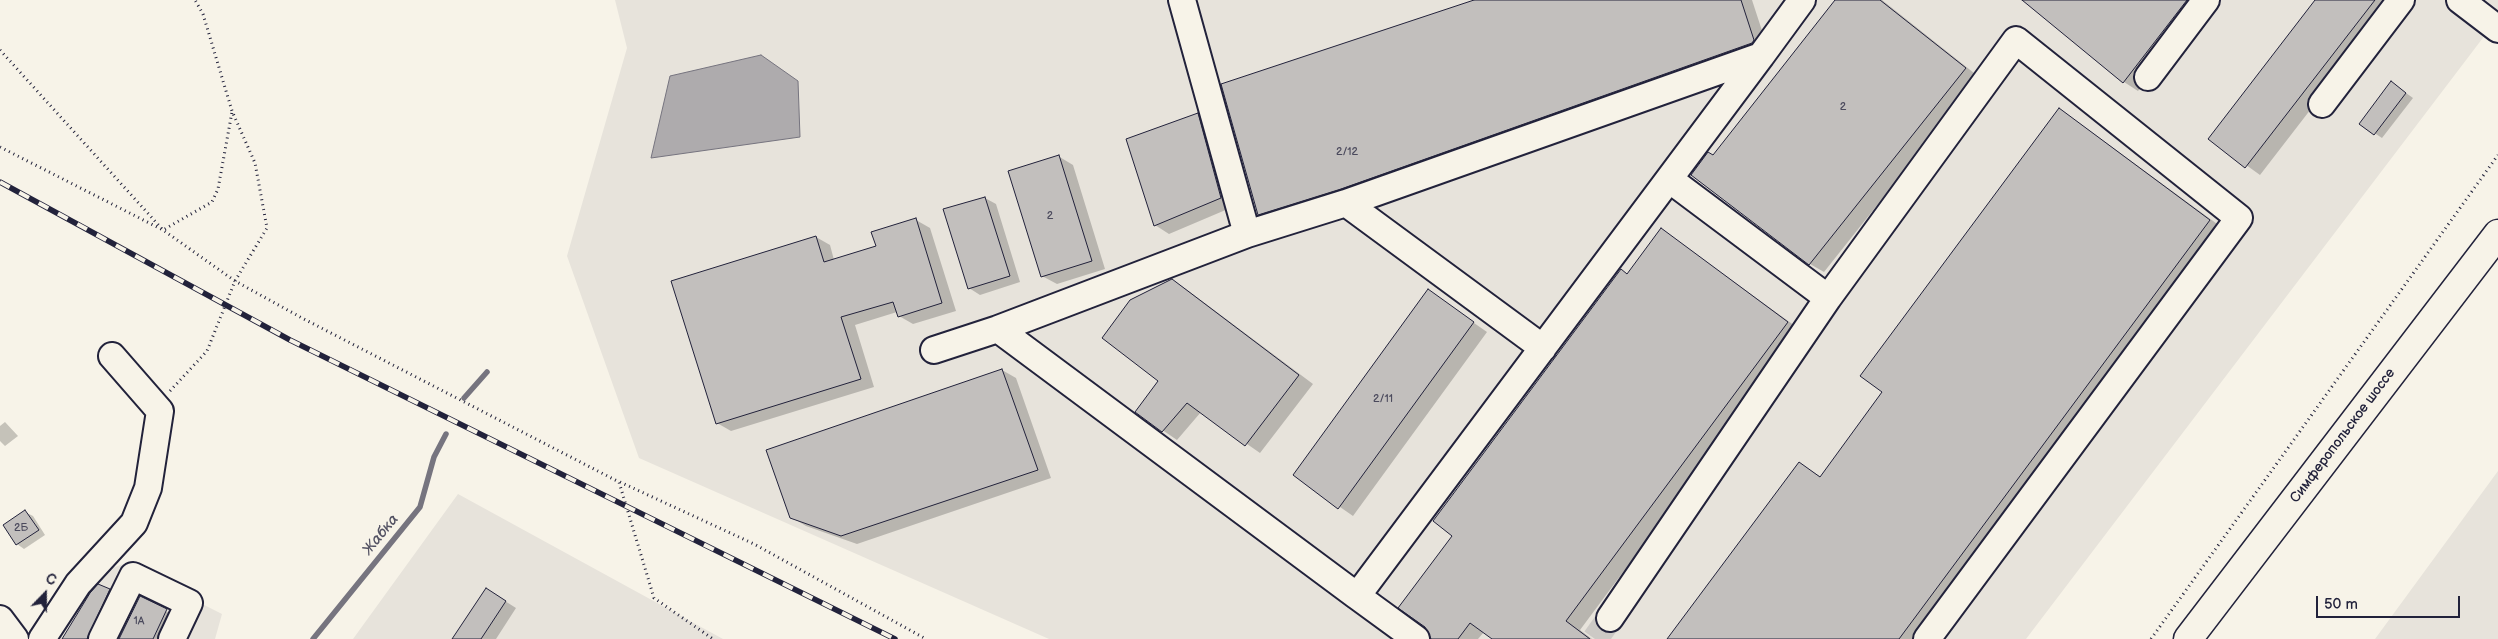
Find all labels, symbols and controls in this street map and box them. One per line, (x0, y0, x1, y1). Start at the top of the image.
house number: 2 (1840, 100, 1846, 114)
house number: 2/12 (1336, 145, 1358, 159)
house number: 2 (1047, 209, 1053, 223)
street label: Симферопольское шоссе (2287, 365, 2399, 507)
house number: 2/11 (1373, 392, 1393, 406)
water label: Жабка (359, 511, 403, 559)
house number: 2Б (14, 521, 28, 535)
north arrow (20, 569, 70, 619)
text: С (43, 570, 58, 589)
scale bar (2318, 586, 2462, 618)
text: 50 m (2324, 595, 2358, 614)
house number: 1А (134, 614, 144, 628)

